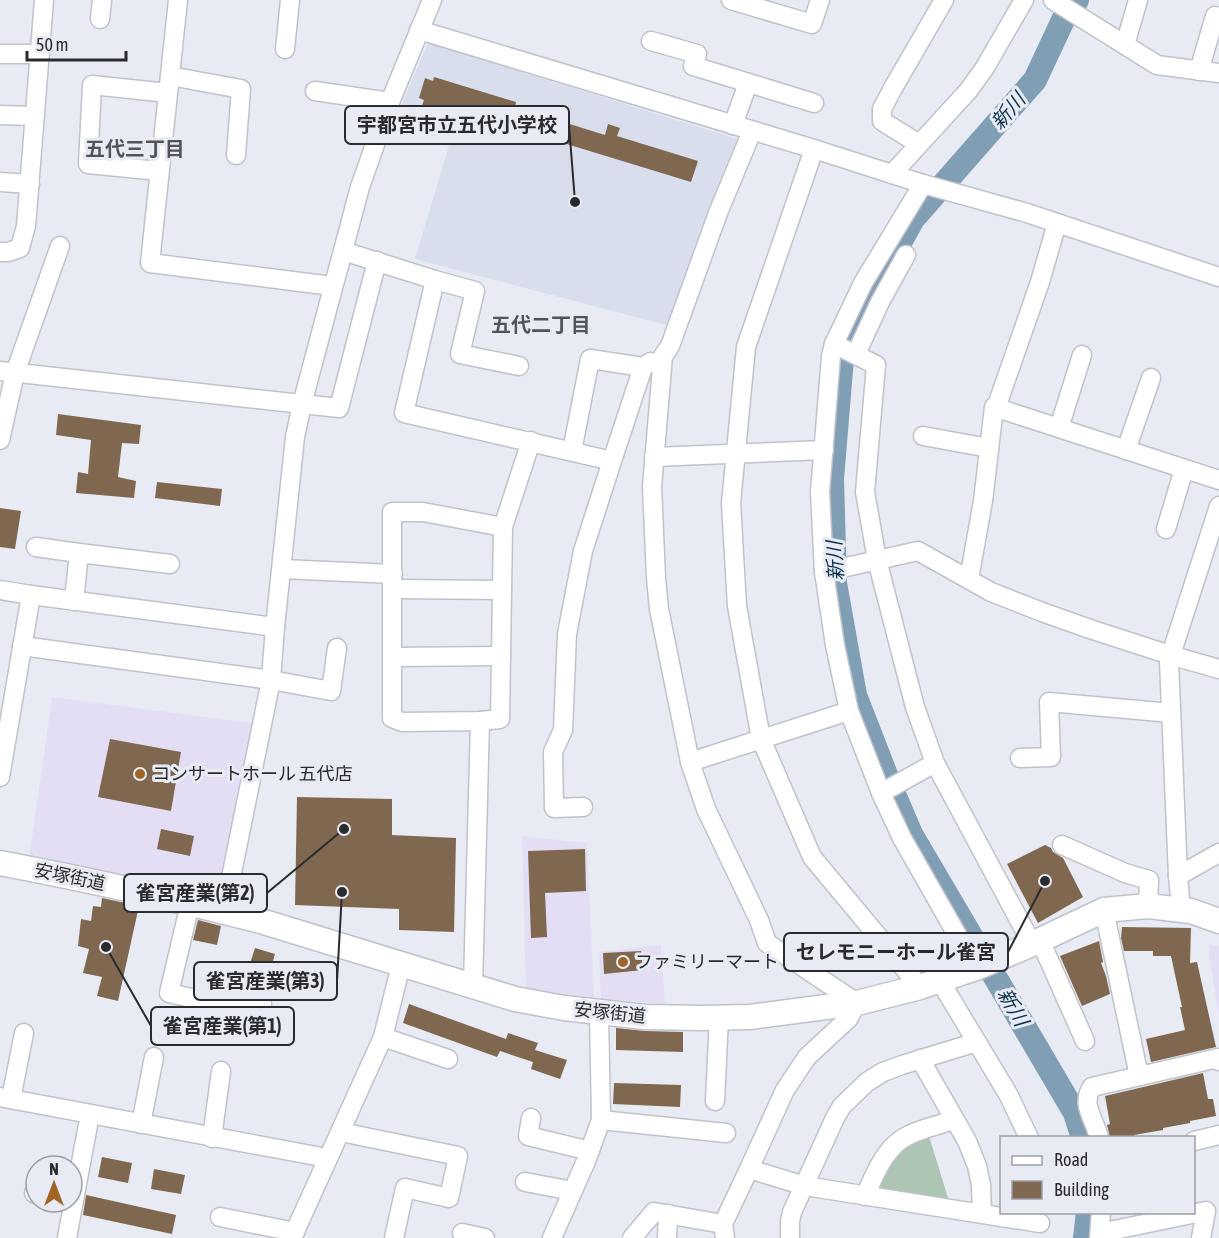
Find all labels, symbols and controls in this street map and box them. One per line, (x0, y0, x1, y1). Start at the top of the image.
scale bar (27, 24, 126, 62)
text: 50 m (36, 34, 68, 55)
water label: 新川 (986, 87, 1031, 133)
callout: 宇都宮市立五代小学校 (345, 106, 569, 144)
text: 宇都宮市立五代小学校 (357, 113, 557, 136)
district label: 五代三丁目 (85, 137, 185, 160)
district label: 五代二丁目 (491, 313, 591, 336)
water label: 新川 (822, 538, 847, 582)
place label: コンサートホール 五代店 (152, 763, 352, 784)
marker: コンサートホール 五代店 (133, 767, 147, 781)
street label: 安塚街道 (33, 859, 108, 894)
callout: 雀宮産業(第2) (124, 874, 267, 912)
text: 雀宮産業(第2) (136, 881, 255, 904)
callout: セレモニーホール雀宮 (784, 933, 1008, 971)
text: セレモニーホール雀宮 (796, 940, 996, 963)
place label: ファミリーマート (635, 951, 779, 972)
marker: ファミリーマート (616, 955, 630, 969)
callout: 雀宮産業(第3) (194, 962, 337, 1000)
text: 雀宮産業(第3) (206, 969, 325, 992)
water label: 新川 (993, 984, 1034, 1032)
street label: 安塚街道 (573, 998, 647, 1027)
callout: 雀宮産業(第1) (151, 1007, 294, 1045)
text: 雀宮産業(第1) (163, 1014, 282, 1037)
legend (1000, 1136, 1195, 1214)
text: Road (1054, 1149, 1088, 1170)
north arrow (24, 1154, 84, 1214)
text: N (49, 1160, 59, 1178)
text: Building (1054, 1179, 1109, 1200)

